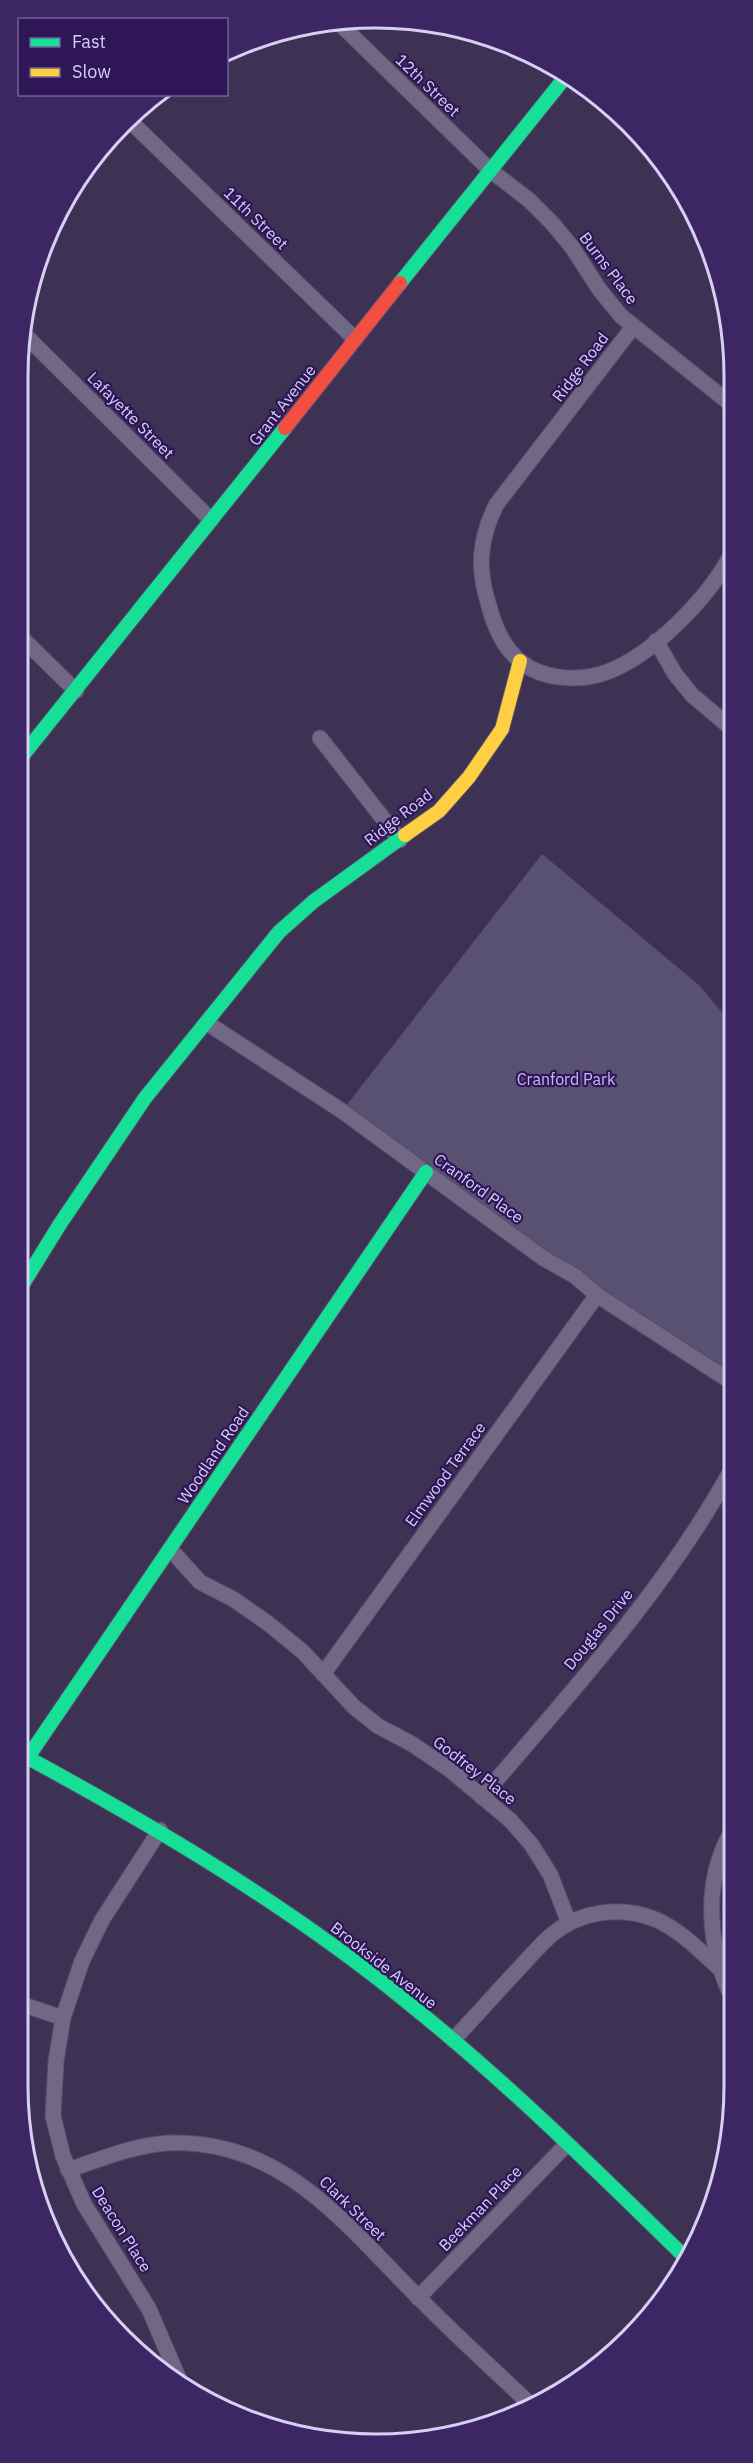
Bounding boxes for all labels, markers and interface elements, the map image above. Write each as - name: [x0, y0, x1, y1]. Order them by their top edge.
- legend: [18, 18, 228, 96]
- text: Fast: [72, 30, 106, 53]
- street label: 12th Street: [392, 49, 464, 121]
- text: Slow: [72, 60, 111, 83]
- street label: 11th Street: [220, 182, 292, 254]
- street label: Burns Place: [575, 228, 643, 308]
- street label: Ridge Road: [548, 329, 612, 405]
- street label: Grant Avenue: [244, 360, 320, 450]
- street label: Lafayette Street: [83, 367, 179, 463]
- street label: Ridge Road: [360, 784, 436, 850]
- park label: Cranford Park: [517, 1069, 616, 1089]
- street label: Cranford Place: [430, 1149, 528, 1227]
- street label: Woodland Road: [173, 1403, 253, 1507]
- street label: Elmwood Terrace: [400, 1418, 490, 1530]
- street label: Douglas Drive: [559, 1584, 637, 1674]
- street label: Godfrey Place: [429, 1731, 521, 1809]
- street label: Brookside Avenue: [327, 1917, 441, 2013]
- street label: Beekman Place: [434, 2161, 526, 2255]
- street label: Clark Street: [316, 2171, 390, 2245]
- street label: Deacon Place: [88, 2182, 156, 2276]

